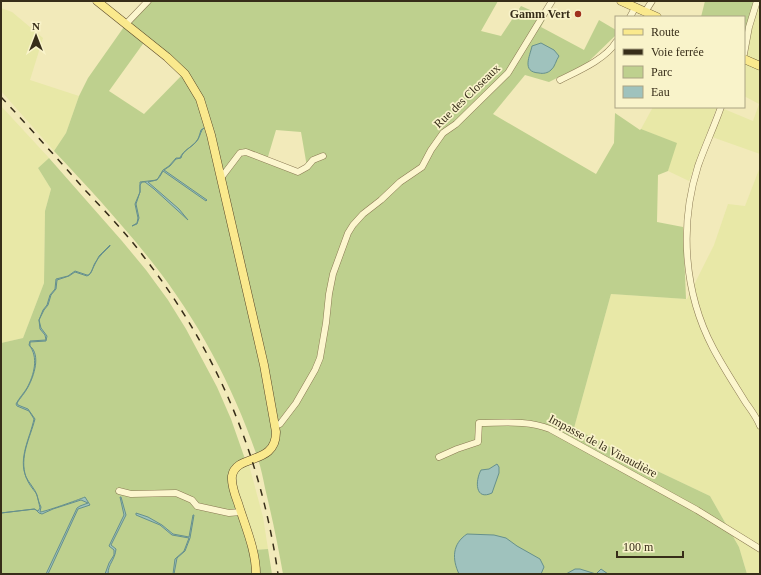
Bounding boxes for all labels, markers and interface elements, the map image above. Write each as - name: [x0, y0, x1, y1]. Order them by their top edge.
- place label: Gamm Vert: [510, 7, 570, 21]
- marker: Gamm Vert: [573, 9, 583, 19]
- north arrow: [16, 16, 56, 56]
- legend: [615, 16, 745, 108]
- text: N: [32, 20, 40, 32]
- text: Route: [651, 25, 680, 39]
- text: Voie ferrée: [651, 45, 704, 59]
- street label: Rue des Closeaux: [431, 61, 503, 131]
- text: Parc: [651, 65, 672, 79]
- text: Eau: [651, 85, 670, 99]
- street label: Impasse de la Vinaudière: [546, 411, 660, 481]
- scale bar: [617, 533, 683, 559]
- text: 100 m: [623, 540, 654, 554]

